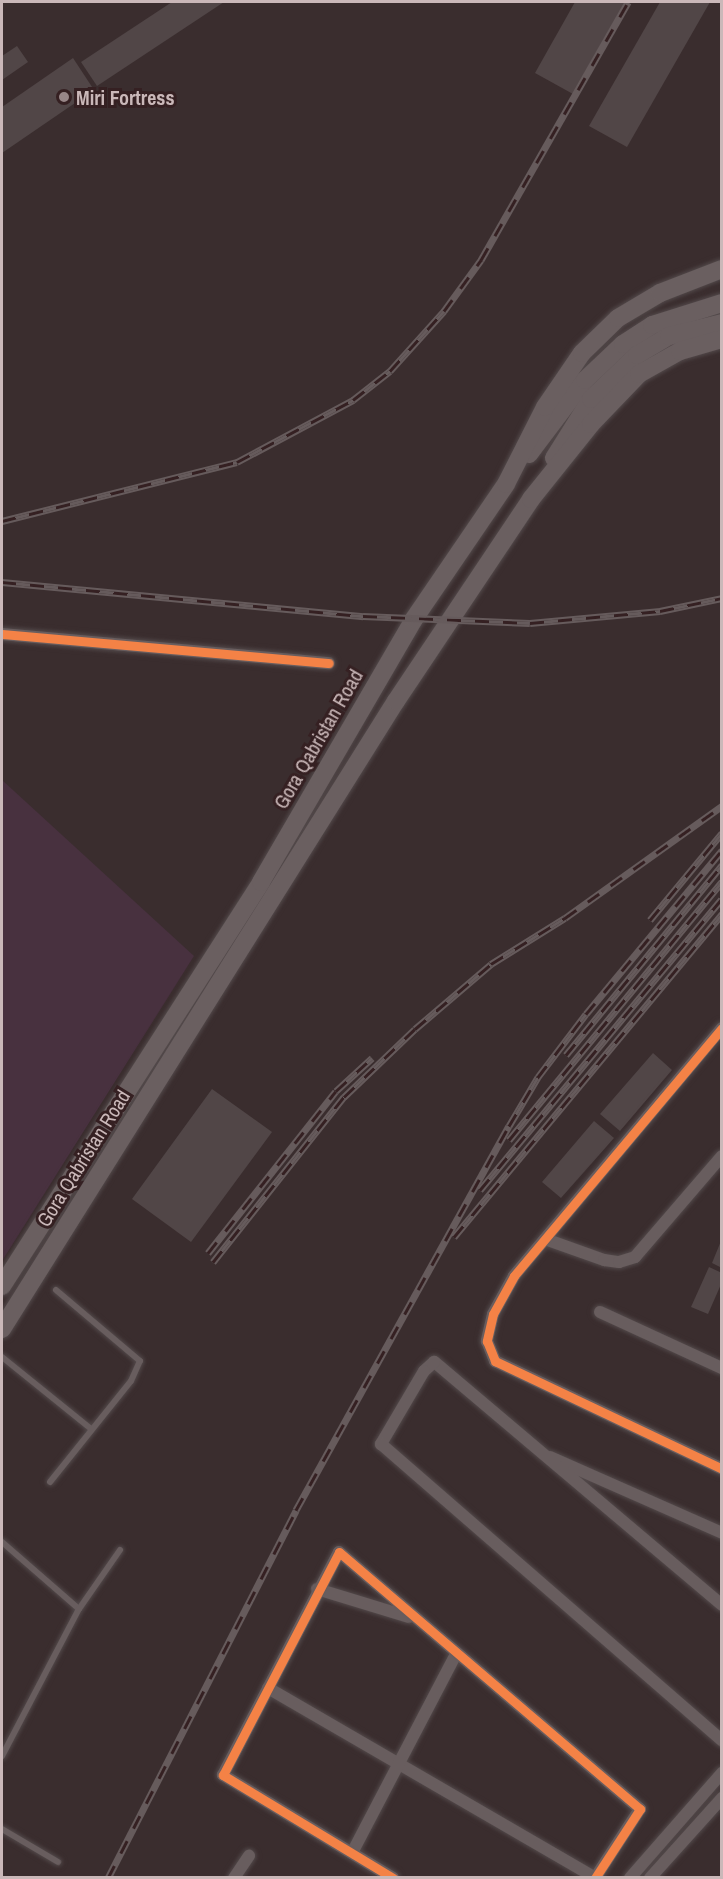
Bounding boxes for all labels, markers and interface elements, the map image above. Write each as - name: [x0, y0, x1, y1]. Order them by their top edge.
- place label: Miri Fortress: [76, 85, 175, 109]
- marker: Miri Fortress: [57, 90, 71, 104]
- street label: Gora Qabristan Road: [268, 665, 368, 813]
- street label: Gora Qabristan Road: [31, 1085, 135, 1231]

